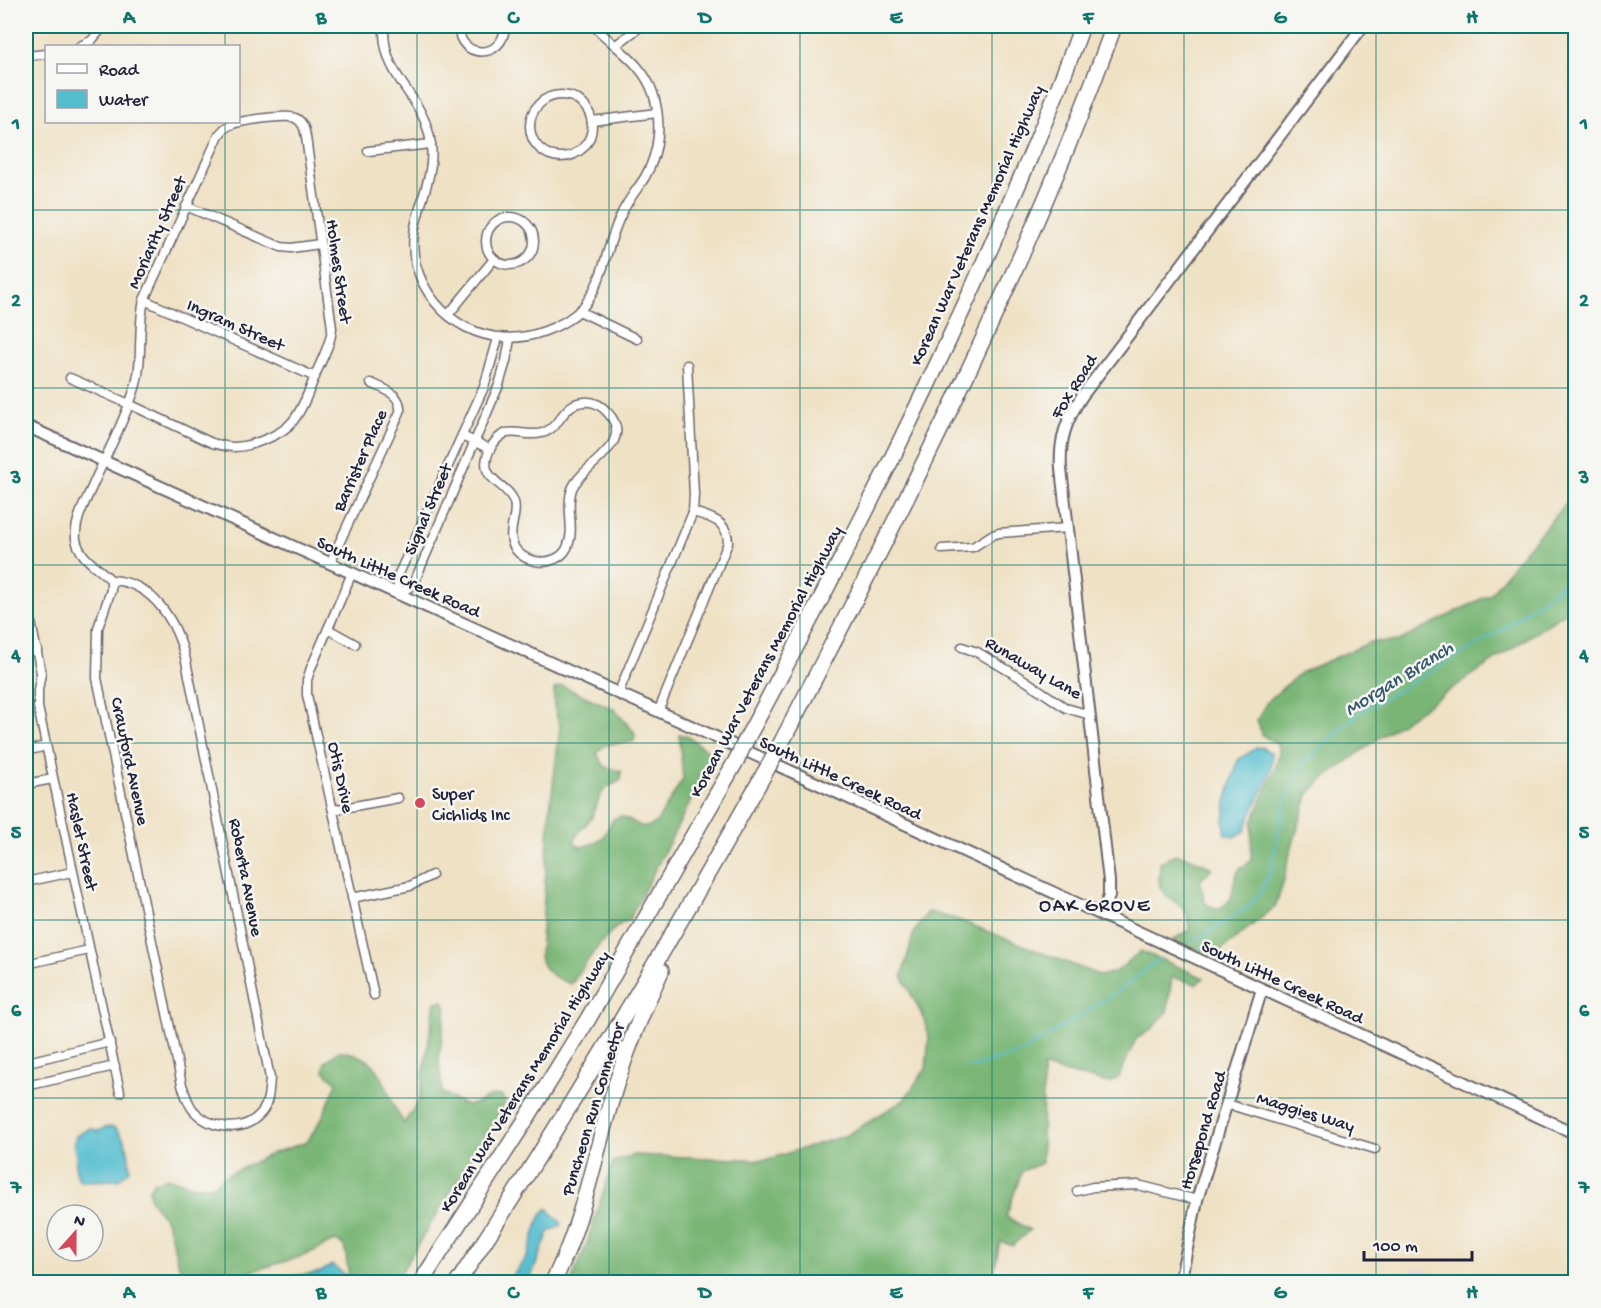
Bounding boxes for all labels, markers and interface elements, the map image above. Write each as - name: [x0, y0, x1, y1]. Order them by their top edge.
- text: A: [122, 8, 137, 31]
- text: B: [315, 8, 327, 31]
- text: C: [507, 8, 521, 31]
- text: D: [696, 8, 712, 31]
- text: E: [890, 8, 904, 31]
- text: F: [1082, 8, 1095, 31]
- text: G: [1274, 8, 1288, 31]
- text: H: [1466, 8, 1478, 31]
- legend: [45, 45, 240, 123]
- text: Road: [99, 61, 140, 82]
- street label: Korean War Veterans Memorial Highway: [907, 82, 1050, 369]
- text: Water: [99, 91, 149, 112]
- text: 1: [11, 114, 20, 137]
- text: 1: [1579, 114, 1588, 137]
- street label: Moriarity Street: [124, 172, 193, 292]
- street label: Holmes Street: [320, 218, 355, 326]
- text: 2: [11, 291, 21, 314]
- text: 2: [1579, 291, 1589, 314]
- street label: Ingram Street: [183, 295, 288, 358]
- street label: Fox Road: [1047, 350, 1104, 424]
- street label: Barrister Place: [329, 406, 393, 516]
- street label: Signal Street: [401, 460, 459, 559]
- text: 3: [10, 468, 21, 491]
- text: 3: [1578, 468, 1589, 491]
- street label: Korean War Veterans Memorial Highway: [686, 523, 848, 802]
- street label: South Little Creek Road: [313, 533, 484, 624]
- street label: Runaway Lane: [981, 633, 1085, 706]
- water label: Morgan Branch: [1341, 637, 1459, 722]
- text: 4: [10, 646, 21, 669]
- text: 4: [1578, 646, 1589, 669]
- street label: Crawford Avenue: [105, 696, 153, 828]
- street label: South Little Creek Road: [756, 732, 926, 827]
- street label: Otis Drive: [322, 740, 357, 816]
- place label: Super Cichlids Inc: [432, 785, 511, 827]
- street label: Haslet Street: [60, 791, 102, 894]
- marker: Super Cichlids Inc: [413, 796, 427, 810]
- street label: Roberta Avenue: [223, 817, 266, 939]
- text: 5: [11, 823, 22, 846]
- text: 5: [1579, 823, 1590, 846]
- district label: OAK GROVE: [1039, 896, 1151, 919]
- street label: South Little Creek Road: [1198, 936, 1368, 1031]
- street label: Korean War Veterans Memorial Highway: [436, 947, 616, 1217]
- text: 6: [11, 1001, 22, 1024]
- text: 6: [1579, 1001, 1590, 1024]
- street label: Puncheon Run Connector: [558, 1019, 631, 1200]
- street label: Horsepond Road: [1176, 1068, 1233, 1193]
- street label: Maggies Way: [1254, 1089, 1357, 1138]
- text: 7: [10, 1178, 23, 1201]
- text: 7: [1578, 1178, 1591, 1201]
- north arrow: [45, 1203, 105, 1263]
- text: N: [71, 1212, 88, 1233]
- scale bar: [1364, 1224, 1472, 1262]
- text: 100 m: [1372, 1237, 1418, 1258]
- text: A: [122, 1283, 137, 1306]
- text: B: [315, 1283, 327, 1306]
- text: C: [507, 1283, 521, 1306]
- text: D: [696, 1283, 712, 1306]
- text: E: [890, 1283, 904, 1306]
- text: F: [1082, 1283, 1095, 1306]
- text: G: [1274, 1283, 1288, 1306]
- text: H: [1466, 1283, 1478, 1306]

